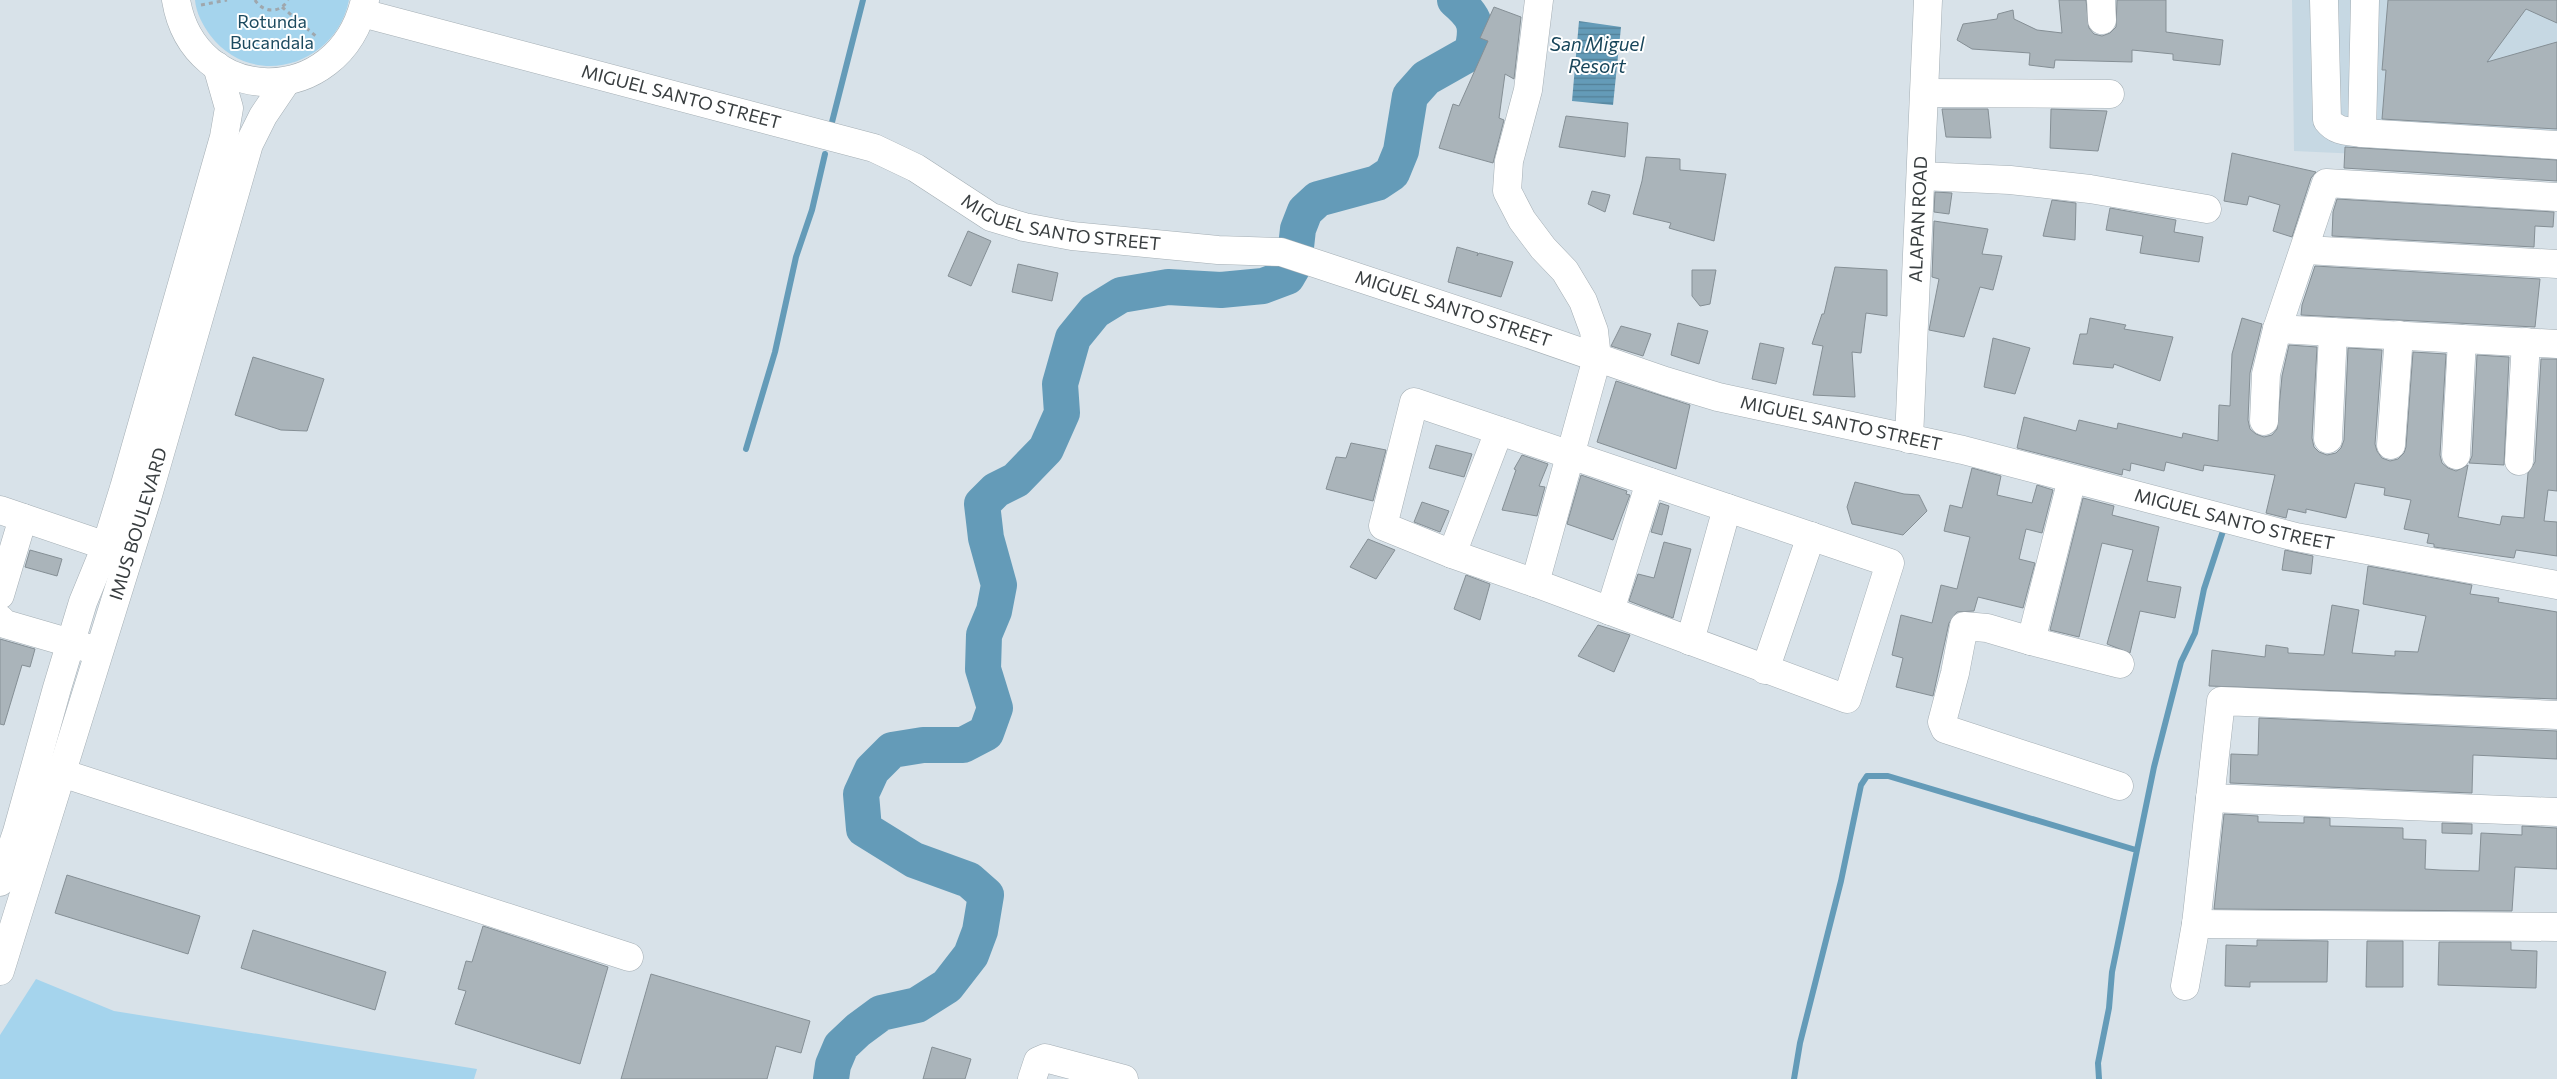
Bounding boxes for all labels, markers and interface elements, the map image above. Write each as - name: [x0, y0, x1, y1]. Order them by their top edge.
- park label: Rotunda Bucandala: [230, 10, 314, 53]
- water label: San Miguel Resort: [1550, 32, 1645, 77]
- street label: MIGUEL SANTO STREET: [579, 59, 784, 133]
- street label: ALAPAN ROAD: [1904, 155, 1931, 283]
- street label: MIGUEL SANTO STREET: [958, 189, 1162, 254]
- street label: MIGUEL SANTO STREET: [1352, 265, 1555, 351]
- street label: MIGUEL SANTO STREET: [1738, 390, 1944, 455]
- street label: IMUS BOULEVARD: [104, 445, 171, 603]
- street label: MIGUEL SANTO STREET: [2132, 483, 2336, 554]

